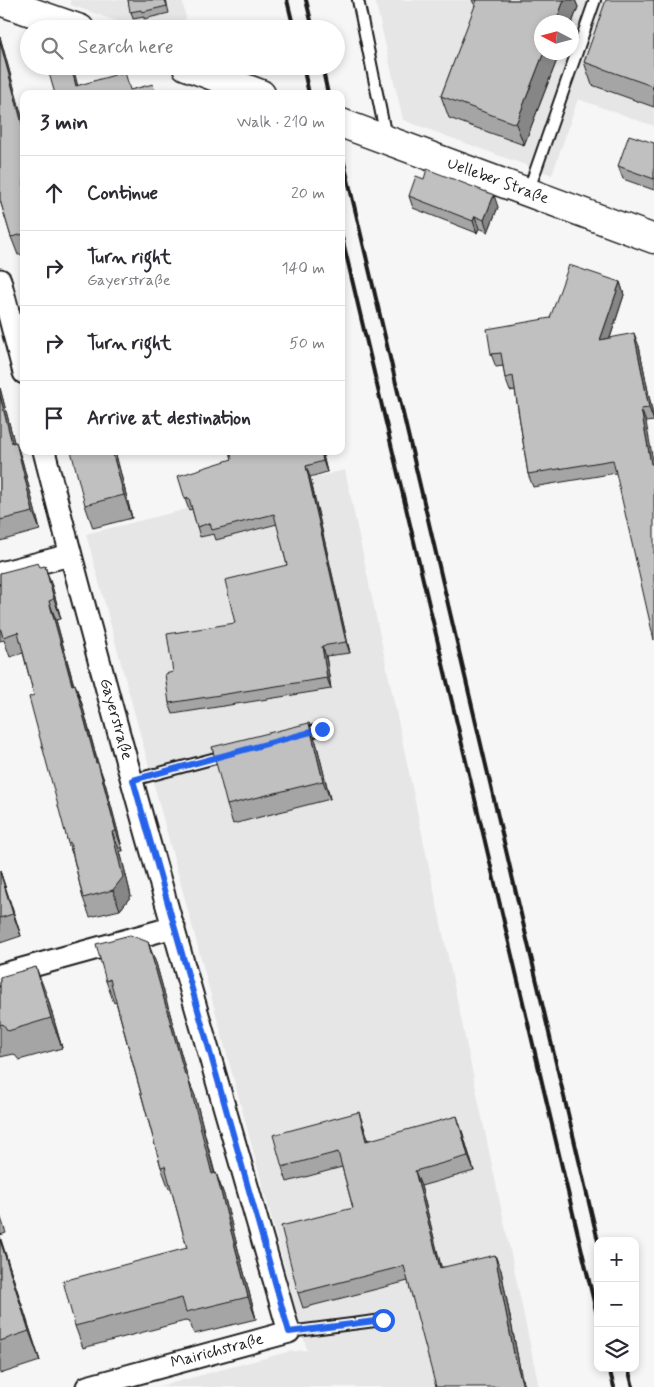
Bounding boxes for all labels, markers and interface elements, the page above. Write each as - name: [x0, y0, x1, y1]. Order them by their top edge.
- north arrow: [534, 15, 579, 60]
- search box: [20, 20, 345, 75]
- icon: search: [38, 34, 66, 62]
- text: Search here: [78, 35, 174, 60]
- text: 3 min: [40, 109, 88, 137]
- text: Walk · 210 m: [237, 112, 325, 133]
- street label: Uelleber Straße: [444, 153, 552, 209]
- icon: ahead: [40, 179, 68, 207]
- text: Continue: [87, 181, 158, 206]
- text: 20 m: [291, 183, 325, 204]
- text: Turn right: [87, 245, 171, 270]
- icon: right: [40, 254, 68, 282]
- text: 140 m: [281, 258, 325, 279]
- text: Gayerstraße: [87, 270, 171, 291]
- icon: right: [40, 329, 68, 357]
- text: Turn right: [87, 331, 171, 356]
- text: 50 m: [289, 333, 325, 354]
- icon: arrive: [40, 404, 68, 432]
- text: Arrive at destination: [87, 406, 251, 431]
- street label: Gayerstraße: [94, 676, 138, 762]
- route end: [311, 718, 334, 741]
- map controls: [594, 1237, 639, 1372]
- button: +: [594, 1237, 639, 1282]
- button: −: [594, 1282, 639, 1327]
- route start: [372, 1309, 395, 1332]
- button: layers: [594, 1327, 639, 1372]
- street label: Mairichstraße: [168, 1329, 266, 1373]

